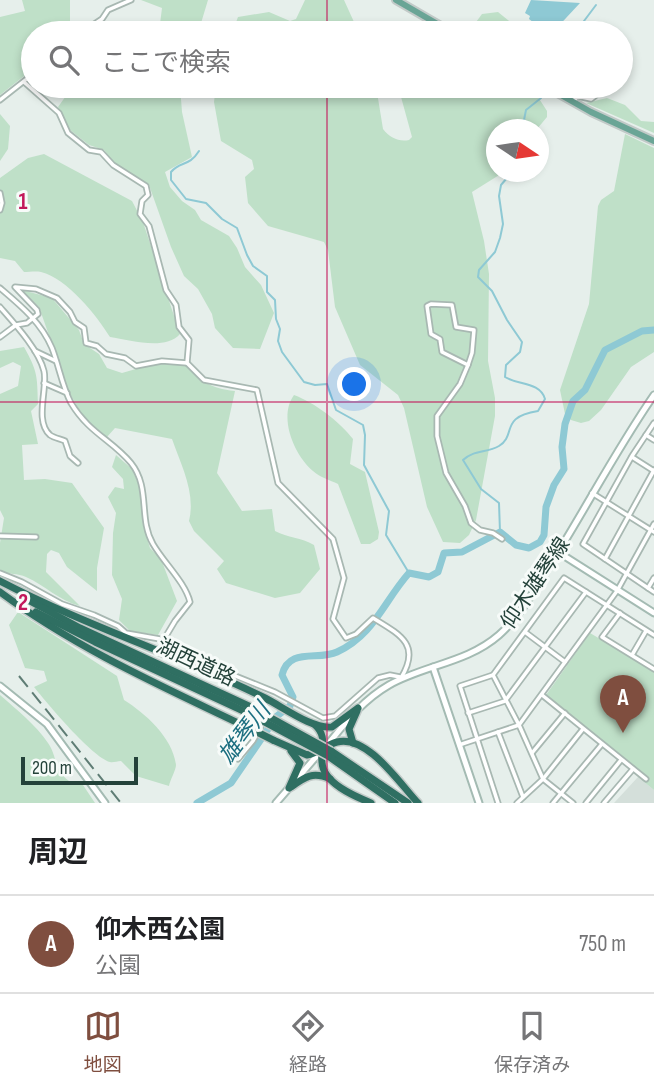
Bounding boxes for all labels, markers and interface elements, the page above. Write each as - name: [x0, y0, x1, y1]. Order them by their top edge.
- search box: [21, 21, 633, 98]
- icon: search: [45, 41, 83, 79]
- text: ここで検索: [101, 48, 231, 79]
- north arrow: [486, 119, 549, 182]
- text: 1: [18, 188, 28, 216]
- your location: [337, 367, 371, 401]
- street label: 仰木雄琴線: [496, 533, 575, 634]
- text: 2: [18, 589, 28, 617]
- street label: 湖西道路: [152, 633, 239, 692]
- pin: A: [600, 675, 646, 733]
- water label: 雄琴川: [213, 695, 279, 770]
- scale bar: [21, 754, 138, 786]
- text: 200 m: [32, 757, 72, 780]
- text: 周辺: [28, 835, 88, 871]
- text: 仰木西公園: [95, 915, 225, 946]
- text: A: [46, 930, 56, 958]
- text: 750 m: [579, 930, 626, 958]
- text: 公園: [95, 952, 141, 980]
- tab: 地図: [84, 1007, 122, 1077]
- tab: 経路: [289, 1007, 327, 1077]
- tab: 保存済み: [494, 1007, 570, 1077]

